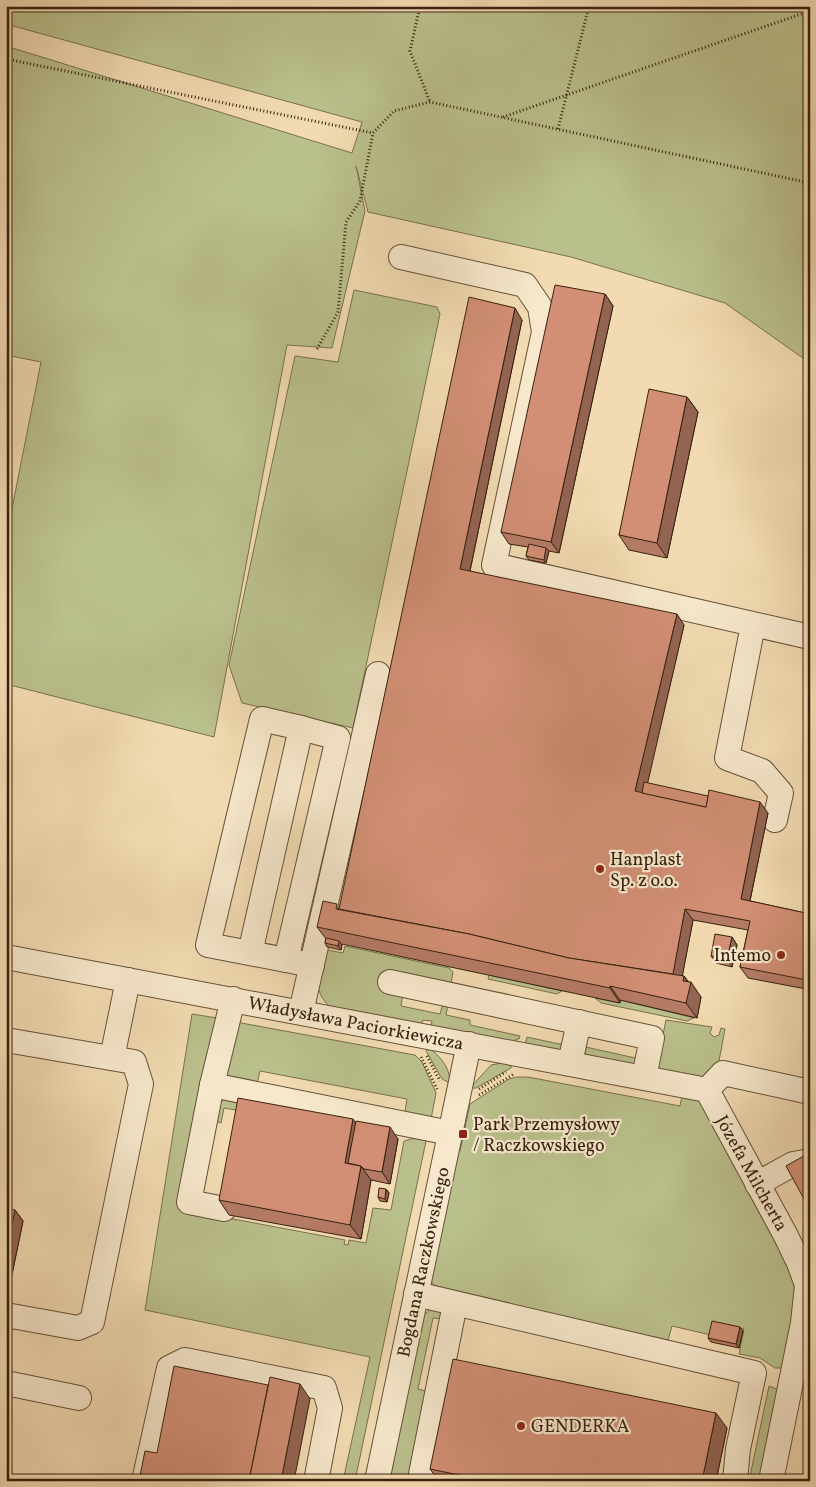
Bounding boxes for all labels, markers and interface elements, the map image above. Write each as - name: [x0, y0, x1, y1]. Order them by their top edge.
- place label: Hanplast Sp. z o.o.: [610, 848, 682, 894]
- marker: Hanplast Sp. z o.o.: [594, 863, 606, 875]
- place label: Intemo: [714, 944, 771, 969]
- marker: Intemo: [775, 949, 787, 961]
- street label: Władysława Paciorkiewicza: [246, 991, 466, 1058]
- street label: Józefa Milcherta: [708, 1111, 793, 1236]
- place label: Park Przemysłowy / Raczkowskiego: [473, 1113, 620, 1159]
- marker: Park Przemysłowy / Raczkowskiego: [457, 1128, 469, 1140]
- street label: Bogdana Raczkowskiego: [392, 1165, 457, 1360]
- place label: GENDERKA: [531, 1415, 630, 1440]
- marker: GENDERKA: [515, 1420, 527, 1432]

